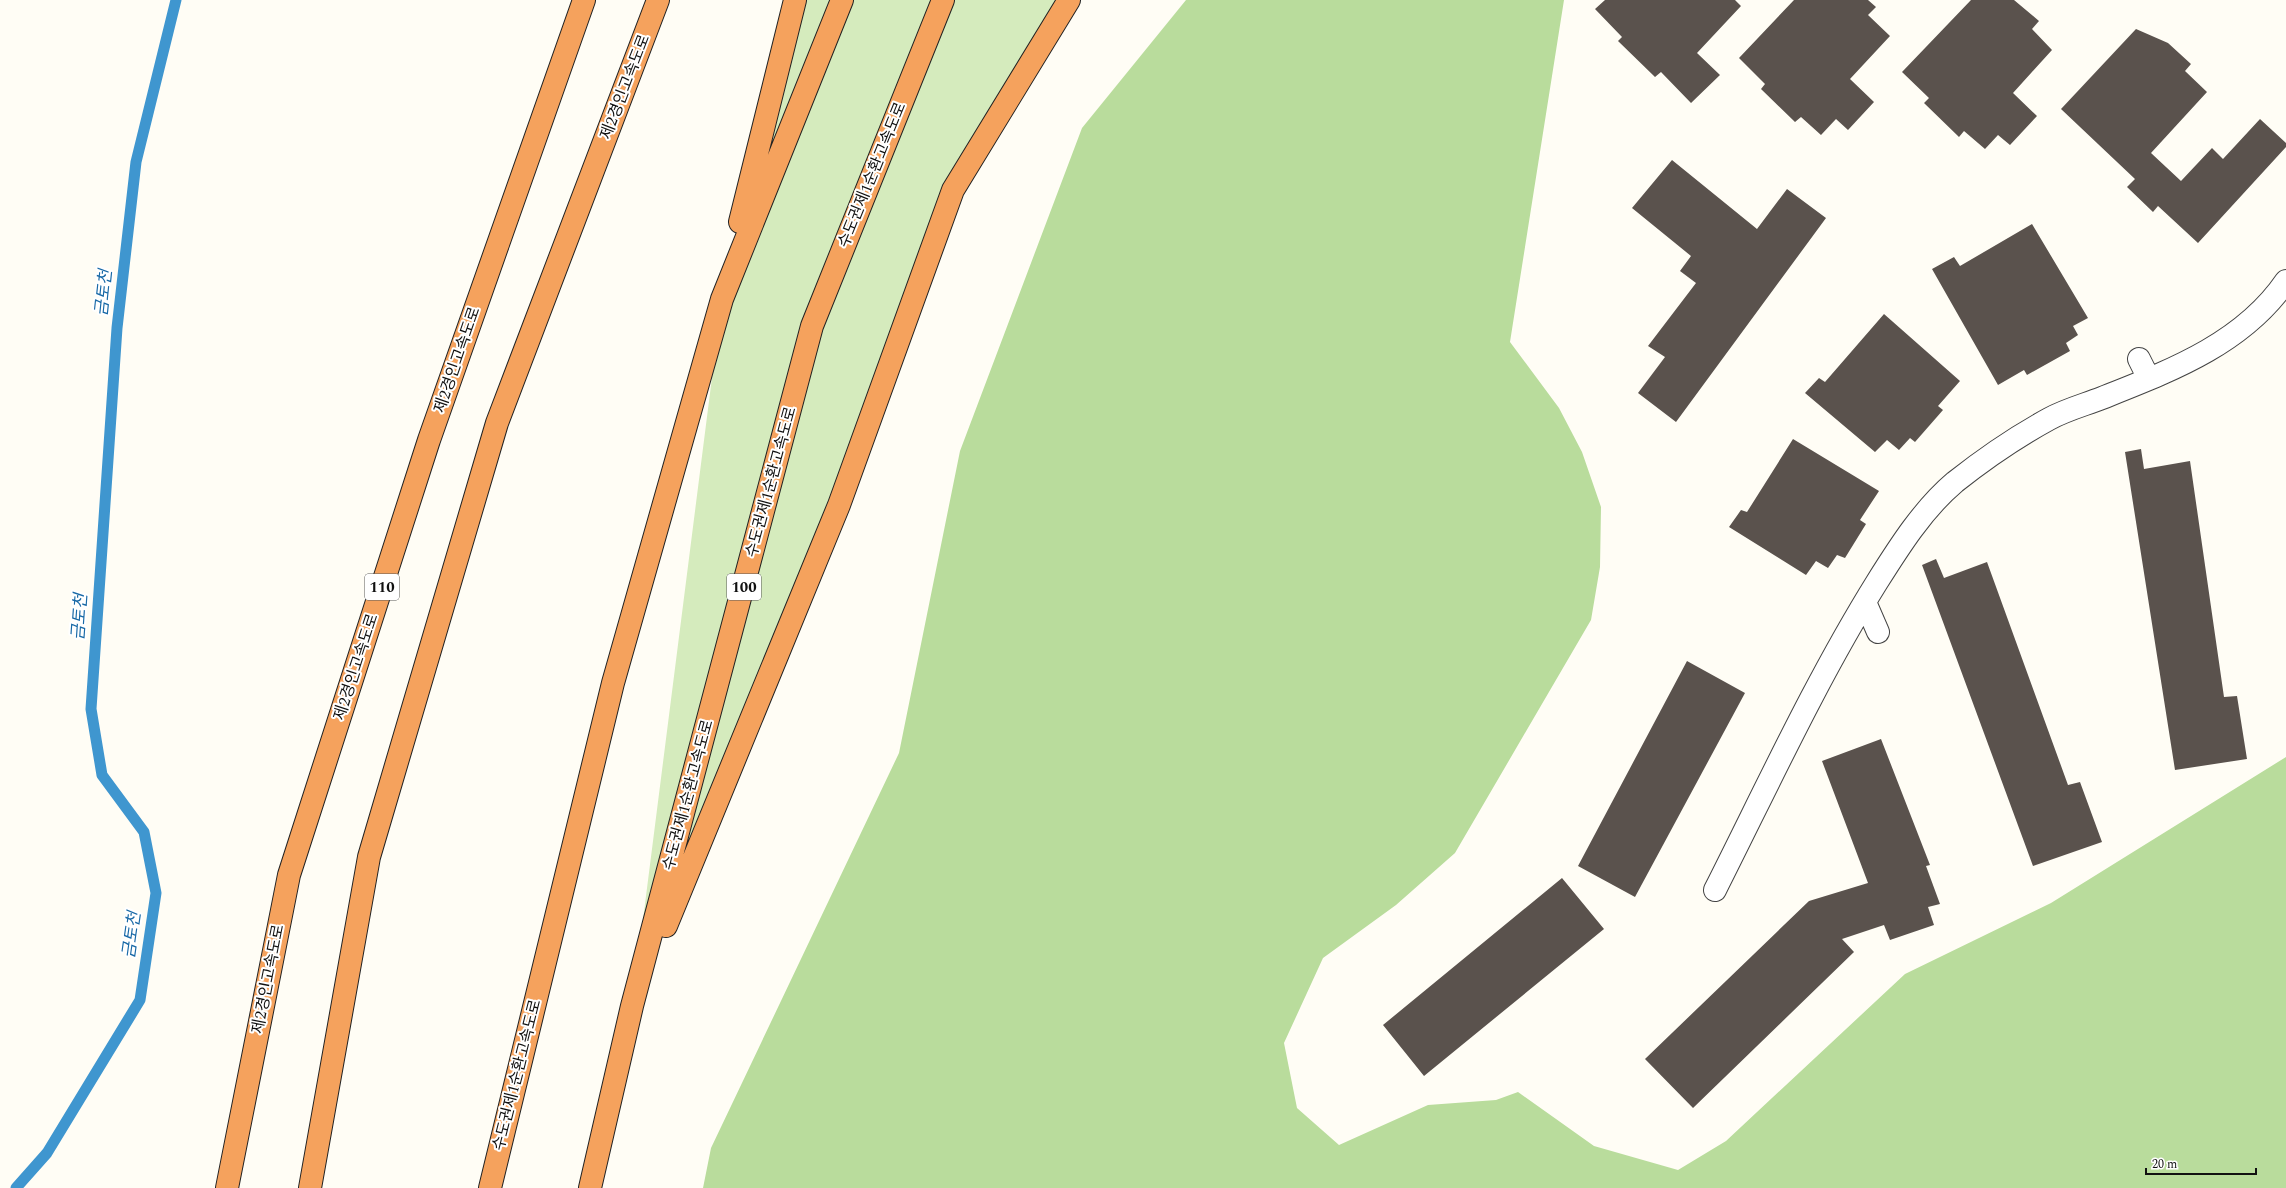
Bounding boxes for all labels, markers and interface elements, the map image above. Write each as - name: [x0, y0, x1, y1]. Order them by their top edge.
- street label: 제2경인고속도로: [594, 31, 656, 143]
- street label: 수도권제1순환고속도로: [832, 98, 912, 251]
- water label: 금토천: [89, 266, 120, 318]
- street label: 제2경인고속도로: [428, 303, 487, 416]
- street label: 수도권제1순환고속도로: [739, 404, 803, 560]
- road number: 110: [365, 574, 399, 600]
- road number: 100: [727, 574, 761, 600]
- water label: 금토천: [65, 590, 95, 641]
- street label: 제2경인고속도로: [327, 610, 385, 724]
- street label: 수도권제1순환고속도로: [656, 717, 720, 873]
- water label: 금토천: [116, 908, 148, 960]
- street label: 제2경인고속도로: [246, 922, 290, 1036]
- street label: 수도권제1순환고속도로: [487, 997, 547, 1153]
- scale bar: [2146, 1150, 2256, 1176]
- text: 20 m: [2152, 1155, 2177, 1174]

